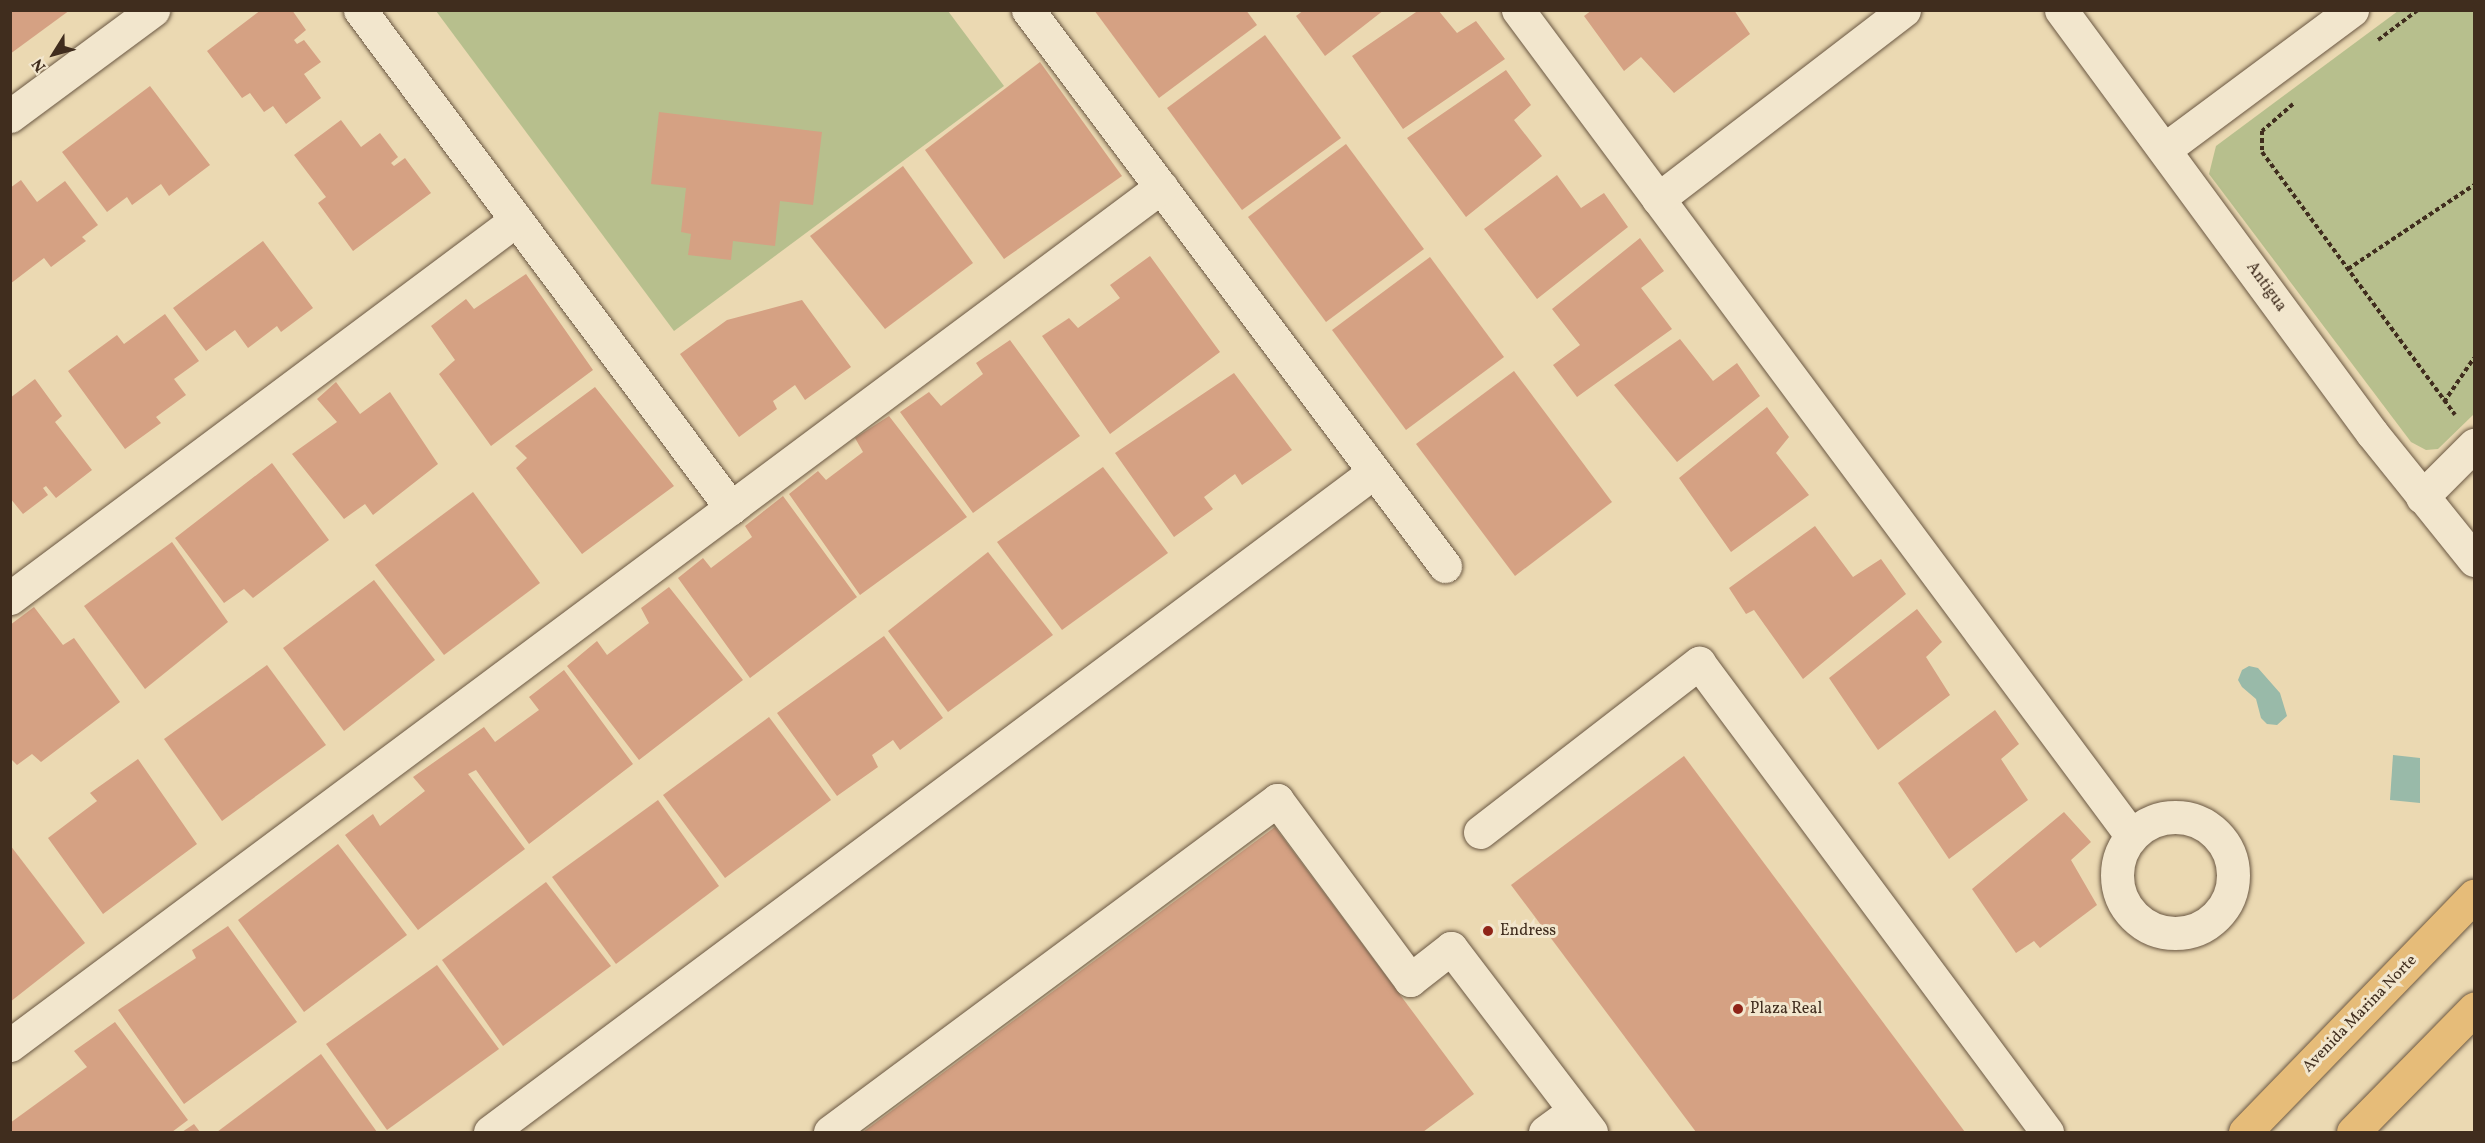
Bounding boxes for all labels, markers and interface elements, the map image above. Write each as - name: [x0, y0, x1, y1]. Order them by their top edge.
- north arrow: [24, 24, 84, 84]
- text: N: [27, 54, 52, 76]
- street label: Antigua: [2242, 259, 2290, 315]
- place label: Endress: [1500, 921, 1556, 941]
- marker: Endress: [1481, 924, 1495, 938]
- street label: Avenida Marina Norte: [2299, 951, 2421, 1077]
- place label: Plaza Real: [1750, 999, 1822, 1019]
- marker: Plaza Real: [1731, 1002, 1745, 1016]

